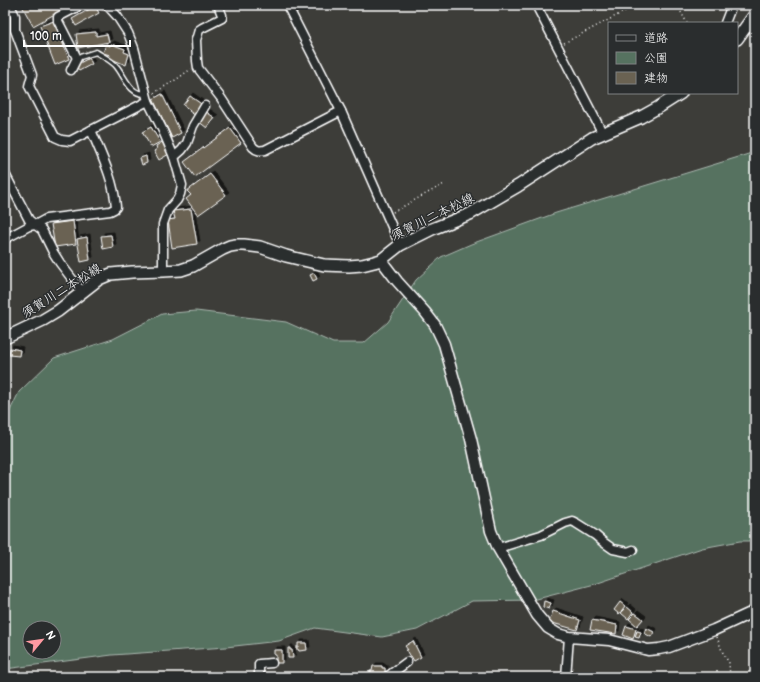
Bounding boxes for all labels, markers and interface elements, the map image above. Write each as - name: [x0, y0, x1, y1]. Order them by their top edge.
- scale bar: [24, 22, 130, 48]
- legend: [608, 22, 738, 94]
- text: 100 m: [30, 29, 62, 44]
- text: 道路: [644, 31, 668, 46]
- text: 公園: [644, 51, 668, 66]
- text: 建物: [644, 71, 668, 86]
- street label: 須賀川二本松線: [388, 189, 478, 244]
- street label: 須賀川二本松線: [19, 259, 105, 322]
- north arrow: [22, 620, 62, 660]
- text: N: [43, 629, 58, 642]

